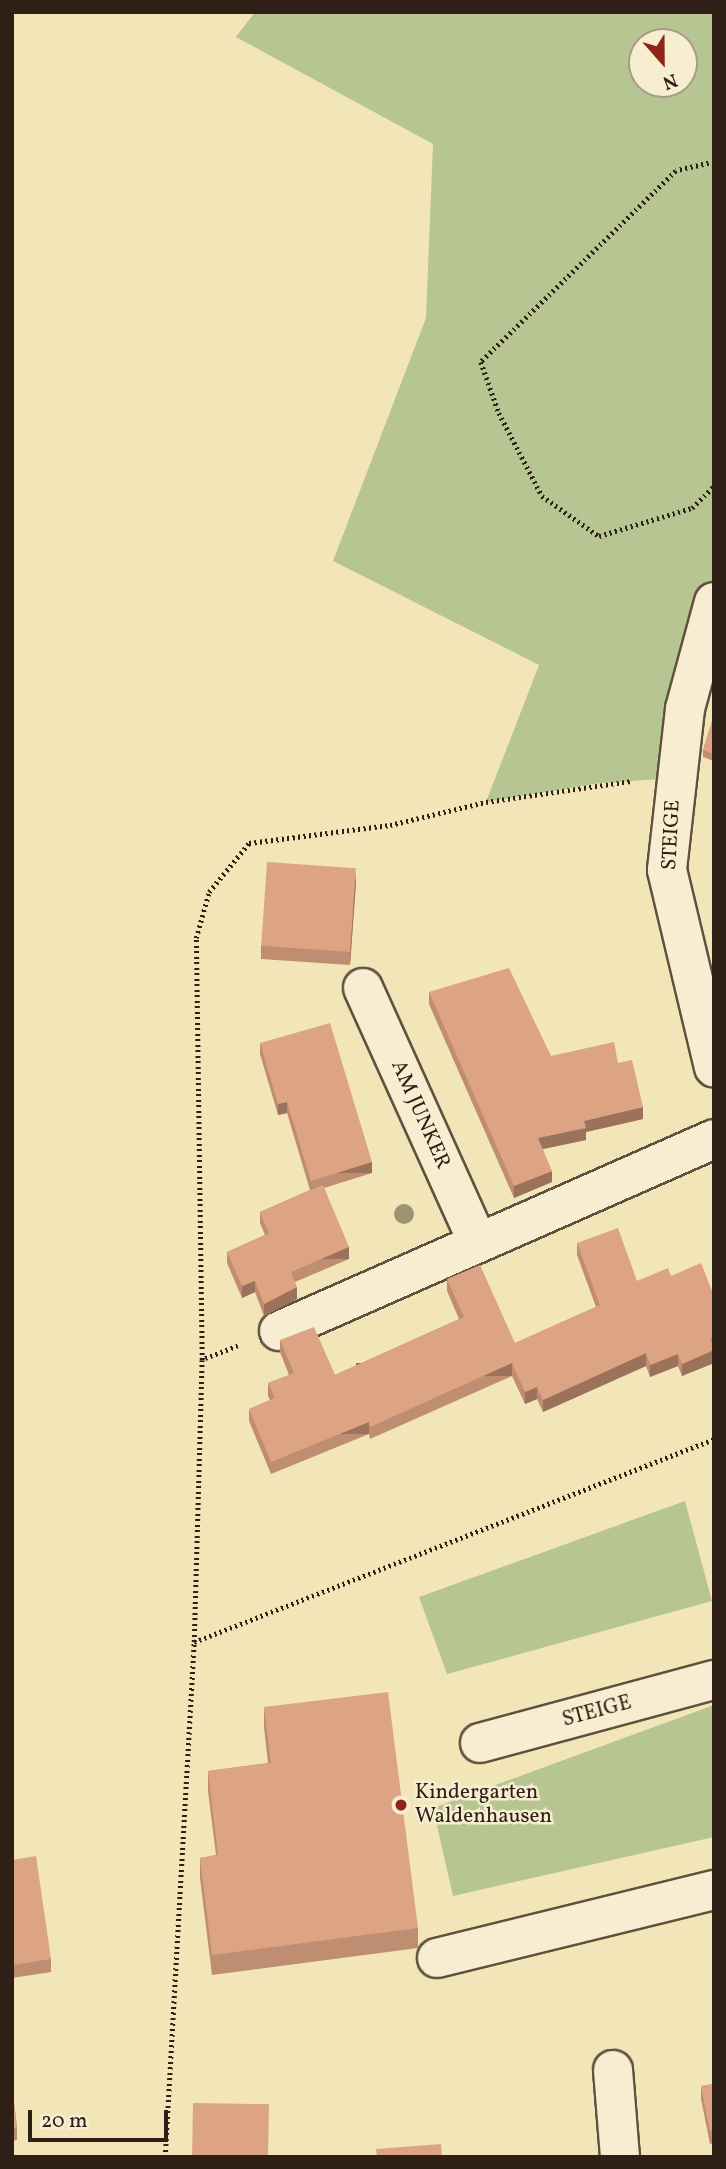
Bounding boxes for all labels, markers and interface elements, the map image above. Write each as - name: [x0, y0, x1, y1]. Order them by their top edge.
- north arrow: [628, 28, 698, 98]
- text: N: [659, 66, 681, 95]
- street label: STEIGE: [658, 799, 686, 871]
- street label: AM JUNKER: [385, 1057, 455, 1173]
- street label: STEIGE: [560, 1691, 634, 1733]
- place label: Kindergarten Waldenhausen: [415, 1780, 552, 1830]
- marker: Kindergarten Waldenhausen: [393, 1797, 409, 1813]
- scale bar: [32, 2096, 172, 2140]
- text: 20 m: [41, 2107, 87, 2136]

